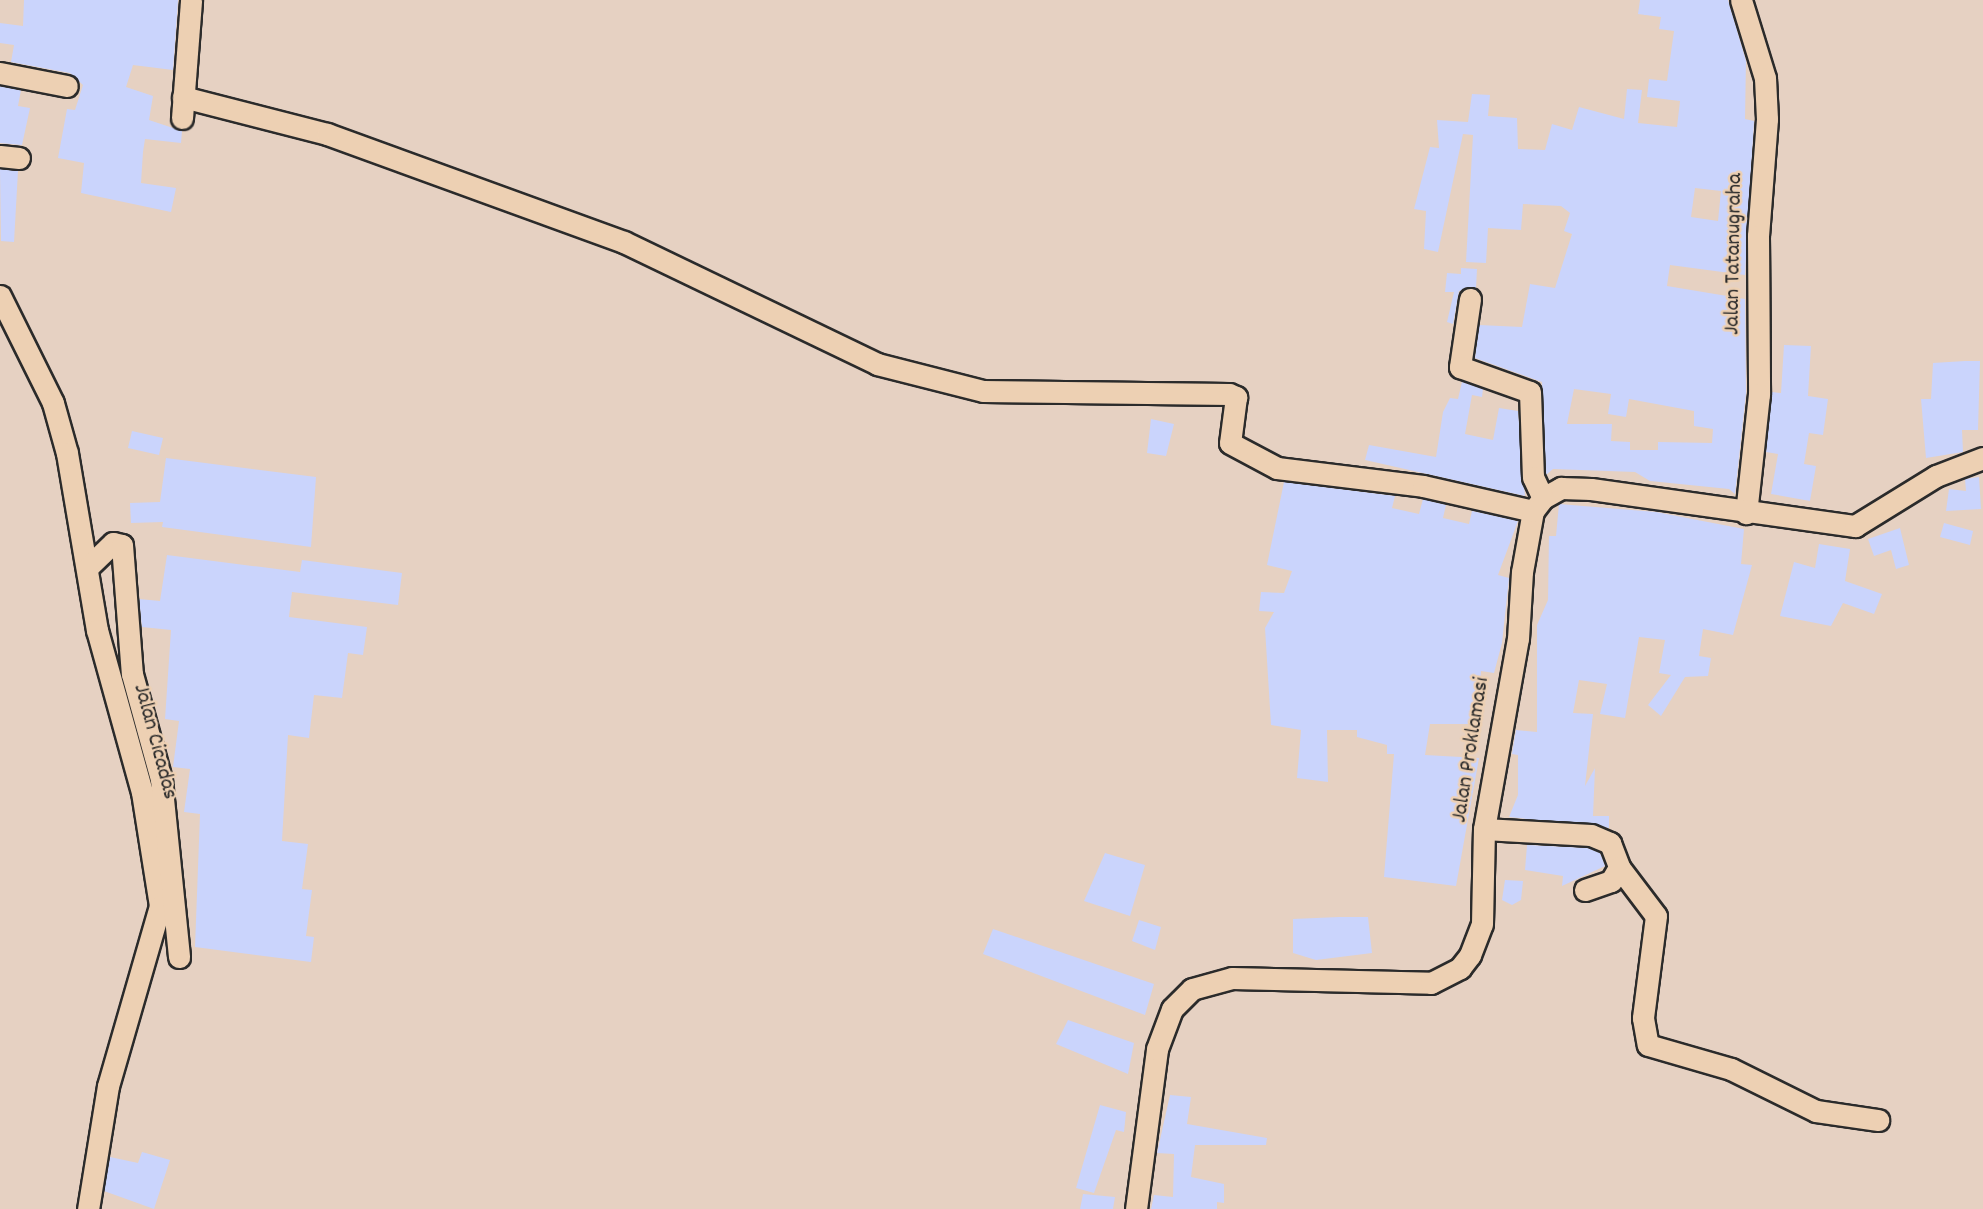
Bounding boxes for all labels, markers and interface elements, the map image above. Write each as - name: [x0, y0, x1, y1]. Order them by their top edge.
- street label: Jalan Tatanugraha: [1720, 173, 1750, 335]
- street label: Jalan Proklamasi: [1447, 675, 1497, 825]
- street label: Jalan Cicadas: [125, 681, 183, 803]

